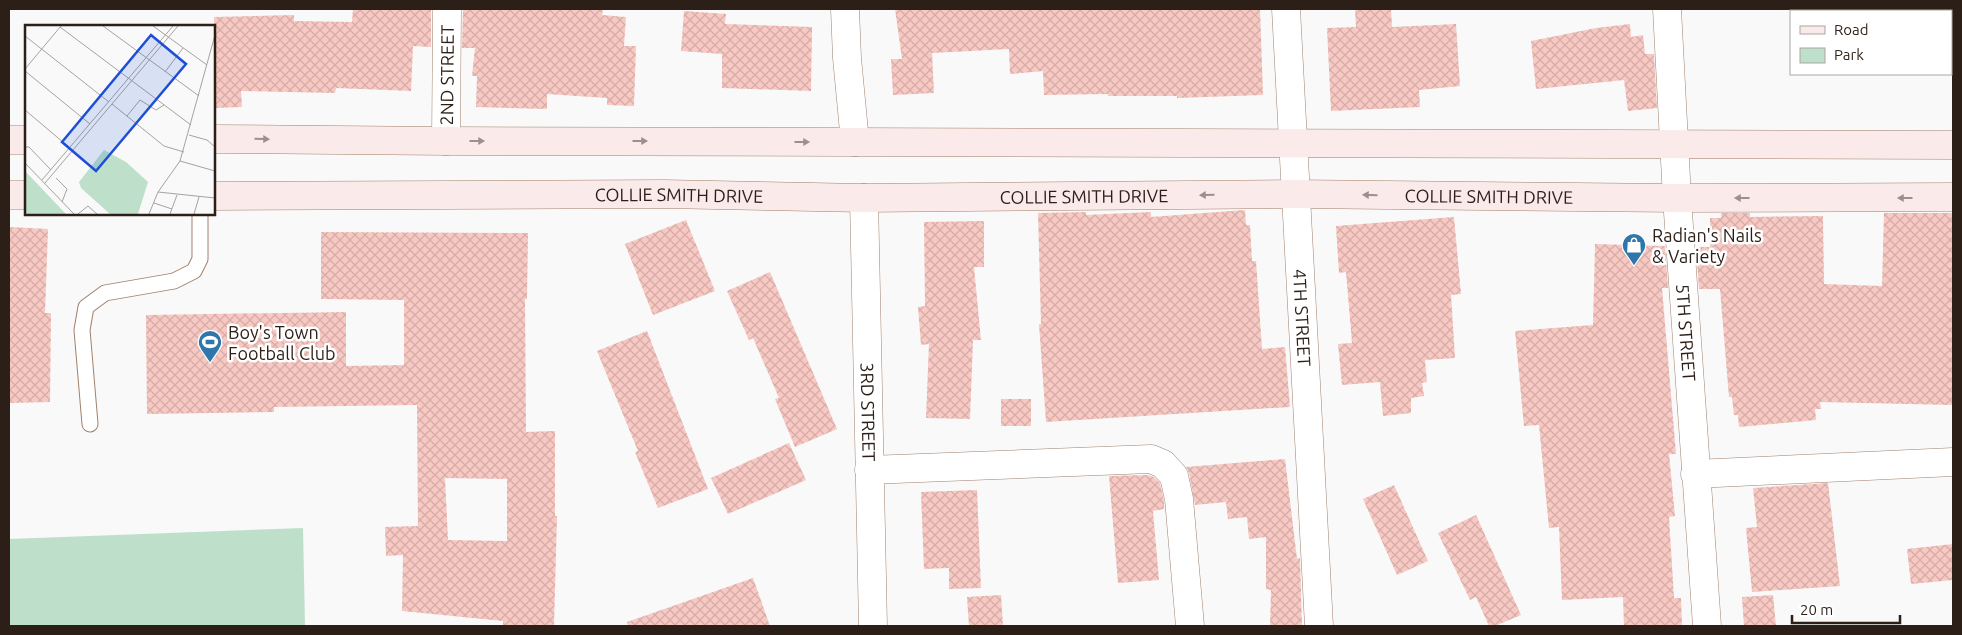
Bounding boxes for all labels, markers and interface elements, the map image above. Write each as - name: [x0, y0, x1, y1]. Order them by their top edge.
- legend: [1790, 10, 1952, 75]
- text: Road: [1834, 21, 1869, 38]
- inset map: [25, 25, 215, 215]
- street label: 2ND STREET: [436, 25, 457, 125]
- text: Park: [1834, 46, 1864, 63]
- one-way arrow: [255, 135, 271, 143]
- one-way arrow: [470, 137, 486, 145]
- one-way arrow: [632, 137, 648, 145]
- one-way arrow: [795, 138, 811, 146]
- street label: COLLIE SMITH DRIVE: [595, 184, 763, 206]
- street label: COLLIE SMITH DRIVE: [1000, 185, 1168, 207]
- street label: COLLIE SMITH DRIVE: [1405, 185, 1573, 207]
- one-way arrow: [1199, 191, 1215, 199]
- one-way arrow: [1361, 191, 1377, 199]
- one-way arrow: [1734, 194, 1750, 202]
- one-way arrow: [1896, 194, 1912, 202]
- place label: Radian's Nails & Variety: [1652, 225, 1762, 266]
- shop icon: Radian's Nails & Variety: [1621, 232, 1647, 266]
- street label: 4TH STREET: [1290, 268, 1315, 367]
- street label: 5TH STREET: [1673, 283, 1700, 382]
- place label: Boy's Town Football Club: [228, 322, 335, 363]
- sports icon: Boy's Town Football Club: [197, 329, 223, 363]
- street label: 3RD STREET: [857, 362, 880, 462]
- scale bar: [1792, 592, 1900, 624]
- text: 20 m: [1800, 601, 1833, 618]

